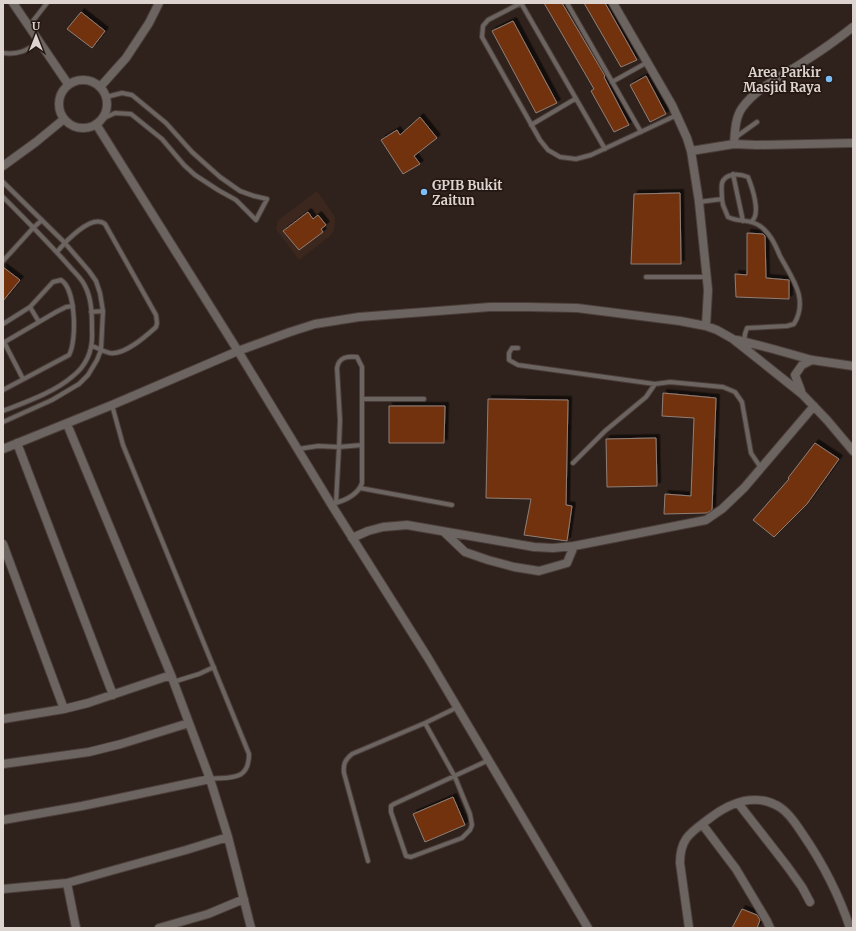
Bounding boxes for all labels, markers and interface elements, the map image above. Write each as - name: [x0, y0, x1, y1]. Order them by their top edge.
- north arrow: [16, 16, 56, 56]
- text: U: [32, 19, 41, 33]
- place label: Area Parkir Masjid Raya: [743, 64, 821, 96]
- marker: Area Parkir Masjid Raya: [824, 74, 834, 84]
- place label: GPIB Bukit Zaitun: [432, 177, 503, 209]
- marker: GPIB Bukit Zaitun: [419, 187, 429, 197]

